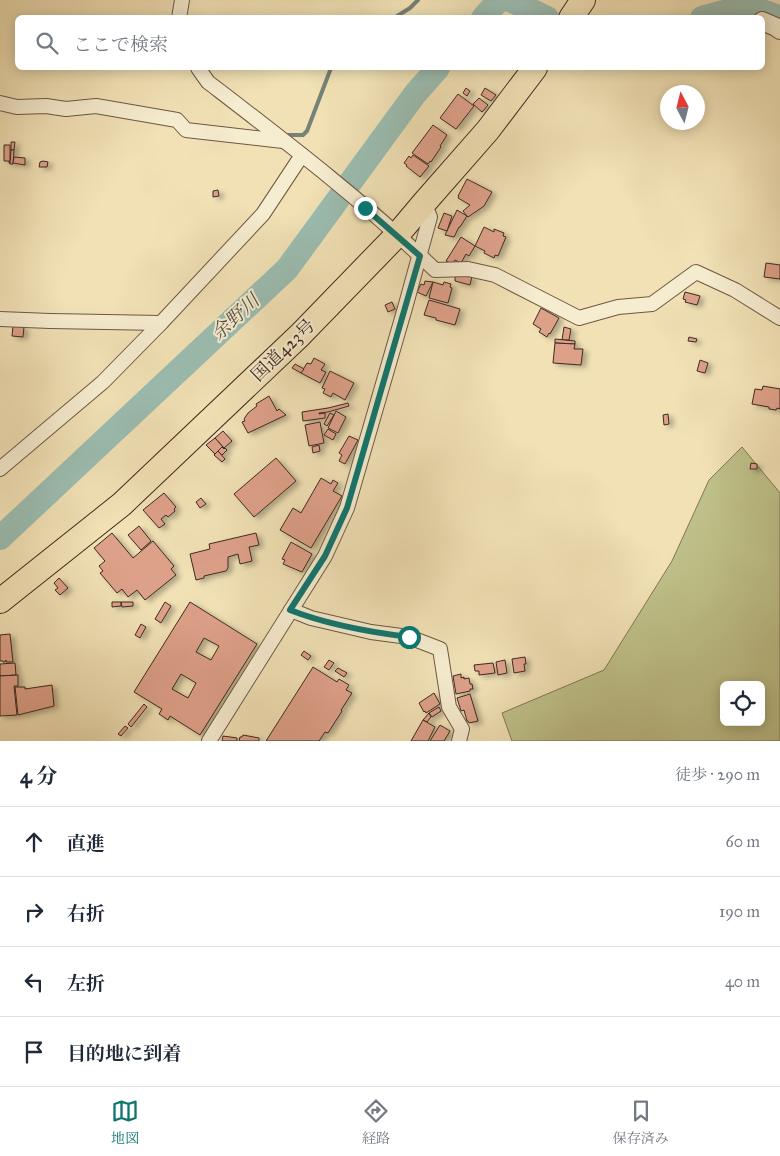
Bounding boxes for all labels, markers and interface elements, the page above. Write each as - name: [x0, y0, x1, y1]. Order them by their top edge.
- search box: [15, 15, 765, 70]
- icon: search: [33, 29, 61, 57]
- text: ここで検索: [73, 33, 168, 56]
- north arrow: [660, 85, 705, 130]
- route end: [354, 197, 377, 220]
- water label: 余野川: [206, 288, 265, 345]
- street label: 国道423号: [247, 314, 319, 386]
- route start: [398, 626, 421, 649]
- map controls: [720, 681, 765, 726]
- button: locate: [720, 681, 765, 726]
- text: 4 分: [20, 763, 57, 789]
- text: 徒歩 · 290 m: [675, 765, 760, 784]
- icon: ahead: [20, 828, 48, 856]
- text: 直進: [67, 832, 105, 855]
- text: 60 m: [726, 832, 760, 851]
- icon: right: [20, 898, 48, 926]
- text: 右折: [67, 902, 105, 925]
- text: 190 m: [719, 902, 760, 921]
- icon: left: [20, 968, 48, 996]
- text: 左折: [67, 972, 105, 995]
- text: 40 m: [725, 972, 760, 991]
- icon: arrive: [20, 1038, 48, 1066]
- text: 目的地に到着: [67, 1042, 181, 1065]
- tab: 地図: [111, 1097, 139, 1147]
- tab: 経路: [362, 1097, 390, 1147]
- tab: 保存済み: [613, 1097, 669, 1147]

